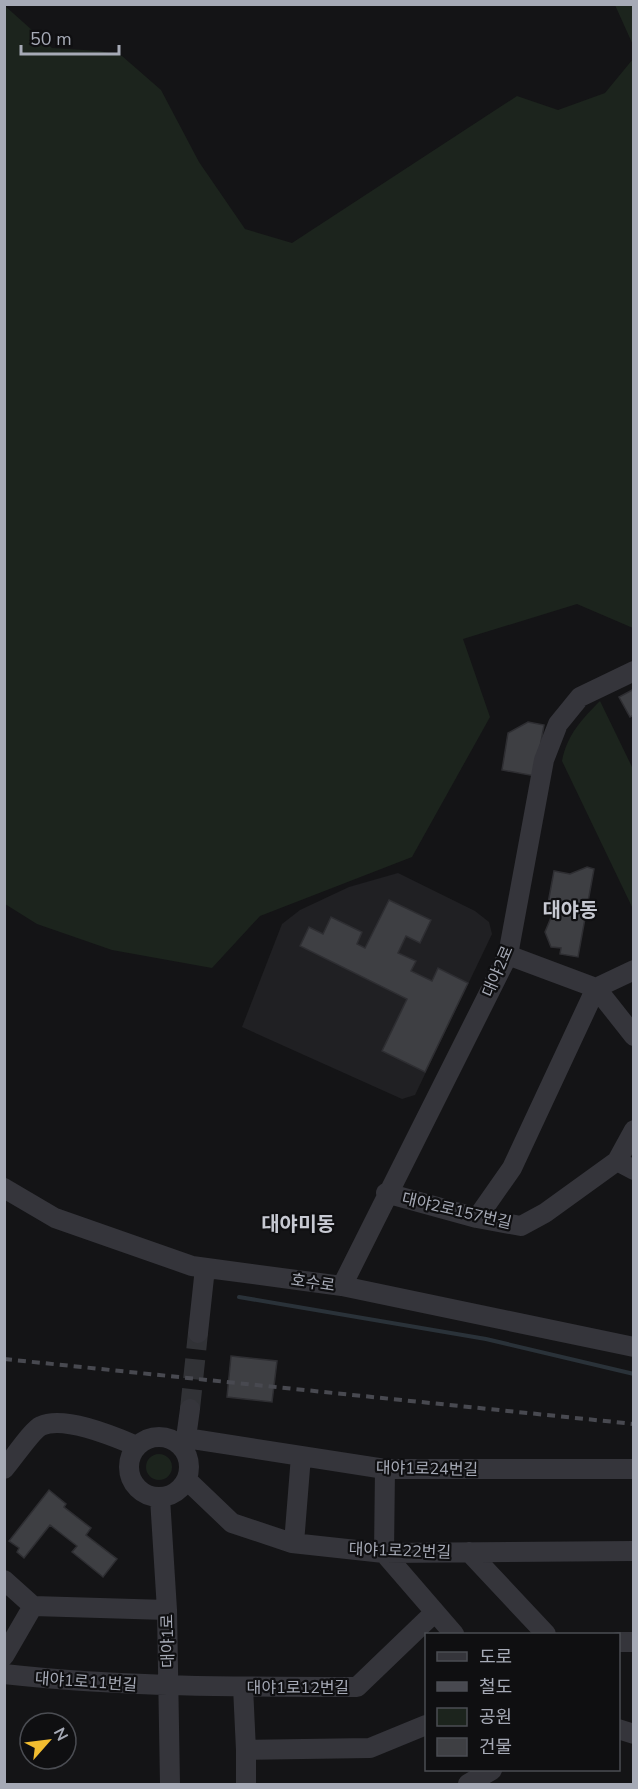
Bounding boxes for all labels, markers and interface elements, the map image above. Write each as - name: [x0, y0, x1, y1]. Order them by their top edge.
- scale bar: [21, 18, 118, 56]
- text: 50 m: [30, 27, 72, 51]
- district label: 대야동: [542, 897, 598, 924]
- street label: 대야2로: [477, 942, 519, 1000]
- street label: 대야2로157번길: [400, 1188, 514, 1234]
- district label: 대야미동: [261, 1211, 335, 1238]
- street label: 호수로: [289, 1269, 337, 1297]
- street label: 대야1로24번길: [376, 1457, 478, 1481]
- street label: 대야1로22번길: [348, 1538, 452, 1564]
- street label: 대야1로: [157, 1614, 179, 1668]
- legend: [425, 1633, 620, 1771]
- text: 도로: [479, 1645, 512, 1669]
- street label: 대야1로11번길: [34, 1667, 138, 1697]
- text: 철도: [479, 1675, 512, 1699]
- street label: 대야1로12번길: [247, 1677, 349, 1699]
- text: 공원: [479, 1705, 512, 1729]
- north arrow: [18, 1711, 78, 1771]
- text: N: [48, 1724, 73, 1745]
- text: 건물: [479, 1735, 512, 1759]

